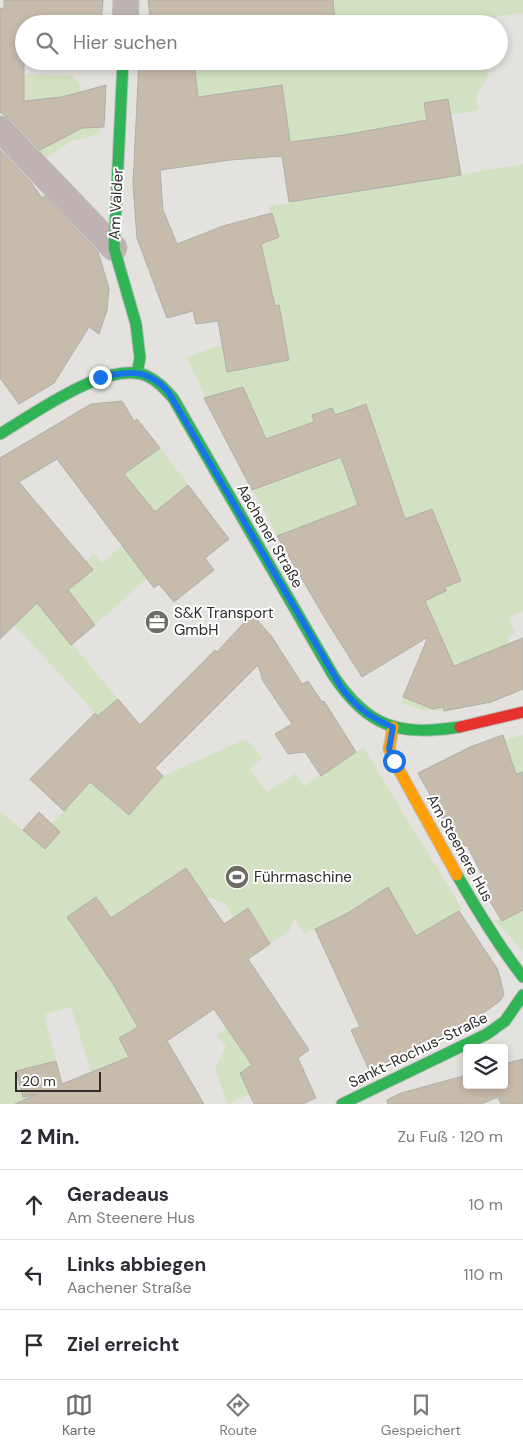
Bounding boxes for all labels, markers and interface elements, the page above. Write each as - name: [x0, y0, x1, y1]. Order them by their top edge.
- search box: [15, 15, 508, 70]
- icon: search: [33, 29, 61, 57]
- text: Hier suchen: [73, 30, 177, 55]
- street label: Am Valder: [104, 167, 128, 240]
- route end: [89, 366, 112, 389]
- street label: Aachener Straße: [232, 480, 308, 592]
- place label: S&K Transport GmbH: [174, 603, 274, 640]
- office icon: S&K Transport GmbH: [144, 609, 170, 635]
- route start: [383, 750, 406, 773]
- street label: Am Steenere Hus: [422, 791, 498, 905]
- sports icon: Führmaschine: [224, 864, 250, 890]
- place label: Führmaschine: [254, 867, 352, 887]
- street label: Sankt-Rochus-Straße: [345, 1008, 491, 1092]
- map controls: [463, 1044, 508, 1089]
- button: layers: [463, 1044, 508, 1089]
- scale bar: [15, 1069, 101, 1092]
- text: 20 m: [22, 1072, 56, 1090]
- text: 2 Min.: [20, 1123, 80, 1151]
- text: Zu Fuß · 120 m: [397, 1126, 503, 1147]
- text: Geradeaus: [67, 1182, 169, 1207]
- icon: ahead: [20, 1191, 48, 1219]
- text: 10 m: [469, 1194, 503, 1215]
- text: Am Steenere Hus: [67, 1207, 195, 1228]
- text: Links abbiegen: [67, 1252, 206, 1277]
- icon: left: [20, 1261, 48, 1289]
- text: 110 m: [464, 1264, 503, 1285]
- text: Aachener Straße: [67, 1277, 192, 1298]
- icon: arrive: [20, 1331, 48, 1359]
- text: Ziel erreicht: [67, 1332, 179, 1357]
- tab: Karte: [62, 1391, 96, 1439]
- tab: Route: [220, 1391, 257, 1439]
- tab: Gespeichert: [381, 1391, 461, 1439]

